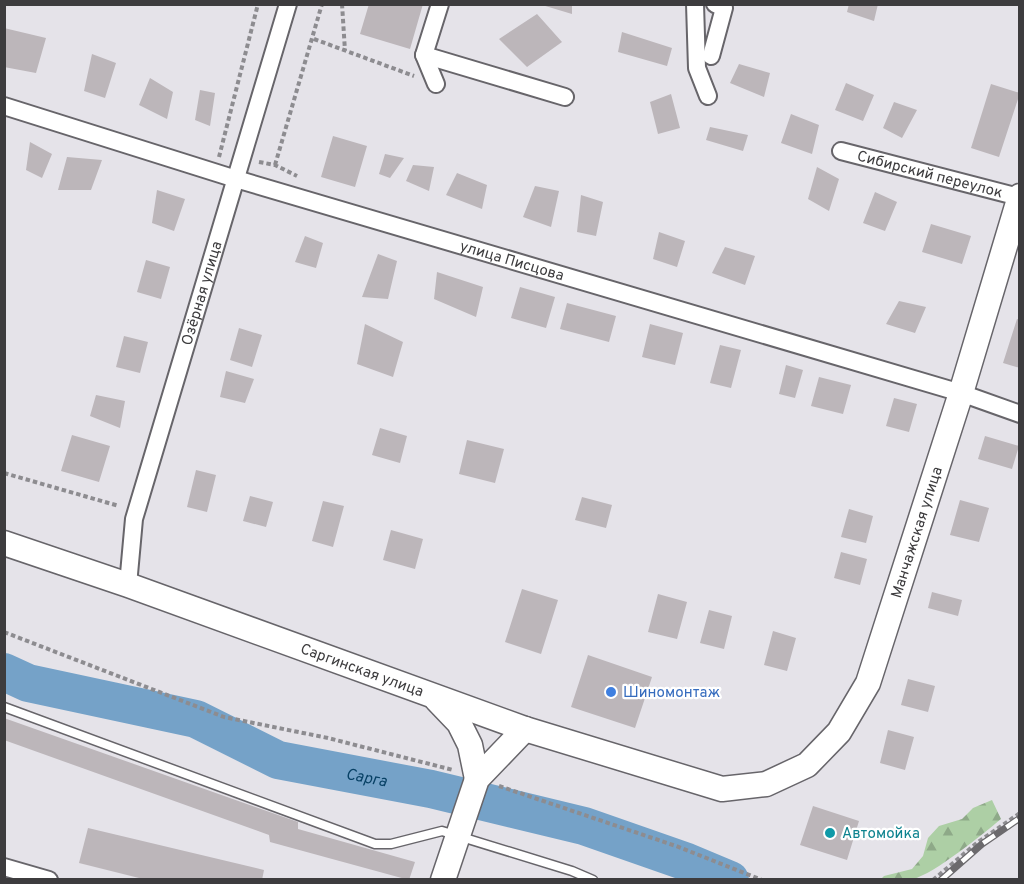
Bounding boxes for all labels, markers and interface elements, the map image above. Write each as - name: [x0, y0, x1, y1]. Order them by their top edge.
- street label: Сибирский переулок: [855, 148, 1005, 203]
- street label: улица Писцова: [457, 238, 566, 286]
- street label: Озёрная улица: [178, 239, 228, 348]
- street label: Манчажская улица: [888, 464, 948, 601]
- street label: Саргинская улица: [297, 640, 426, 702]
- place label: Шиномонтаж: [623, 684, 721, 703]
- marker: Шиномонтаж: [604, 685, 618, 699]
- water label: Сарга: [344, 765, 389, 793]
- place label: Автомойка: [842, 825, 920, 844]
- marker: Автомойка: [823, 826, 837, 840]

